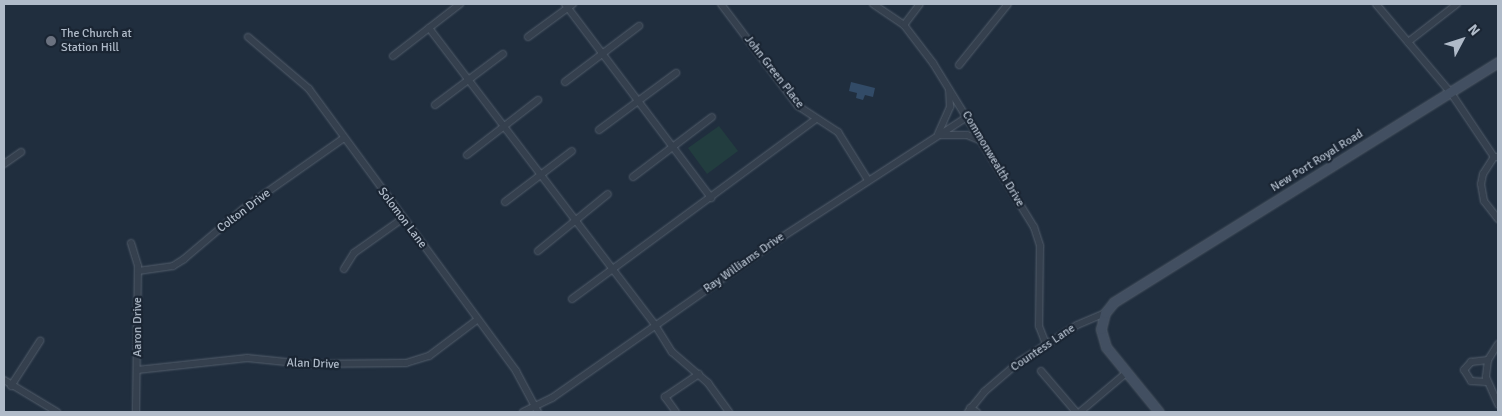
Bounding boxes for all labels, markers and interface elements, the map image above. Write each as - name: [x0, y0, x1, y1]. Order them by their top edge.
- north arrow: [1437, 15, 1487, 65]
- text: N: [1464, 21, 1484, 39]
- place label: The Church at Station Hill: [61, 27, 132, 55]
- street label: John Green Place: [741, 33, 807, 111]
- marker: The Church at Station Hill: [45, 35, 57, 47]
- street label: Commonwealth Drive: [959, 108, 1027, 210]
- street label: New Port Royal Road: [1268, 127, 1366, 195]
- street label: Solomon Lane: [374, 185, 430, 251]
- street label: Colton Drive: [214, 186, 274, 236]
- street label: Ray Williams Drive: [701, 230, 787, 296]
- street label: Aaron Drive: [131, 297, 145, 357]
- street label: Countess Lane: [1008, 321, 1078, 375]
- street label: Alan Drive: [286, 356, 340, 372]

